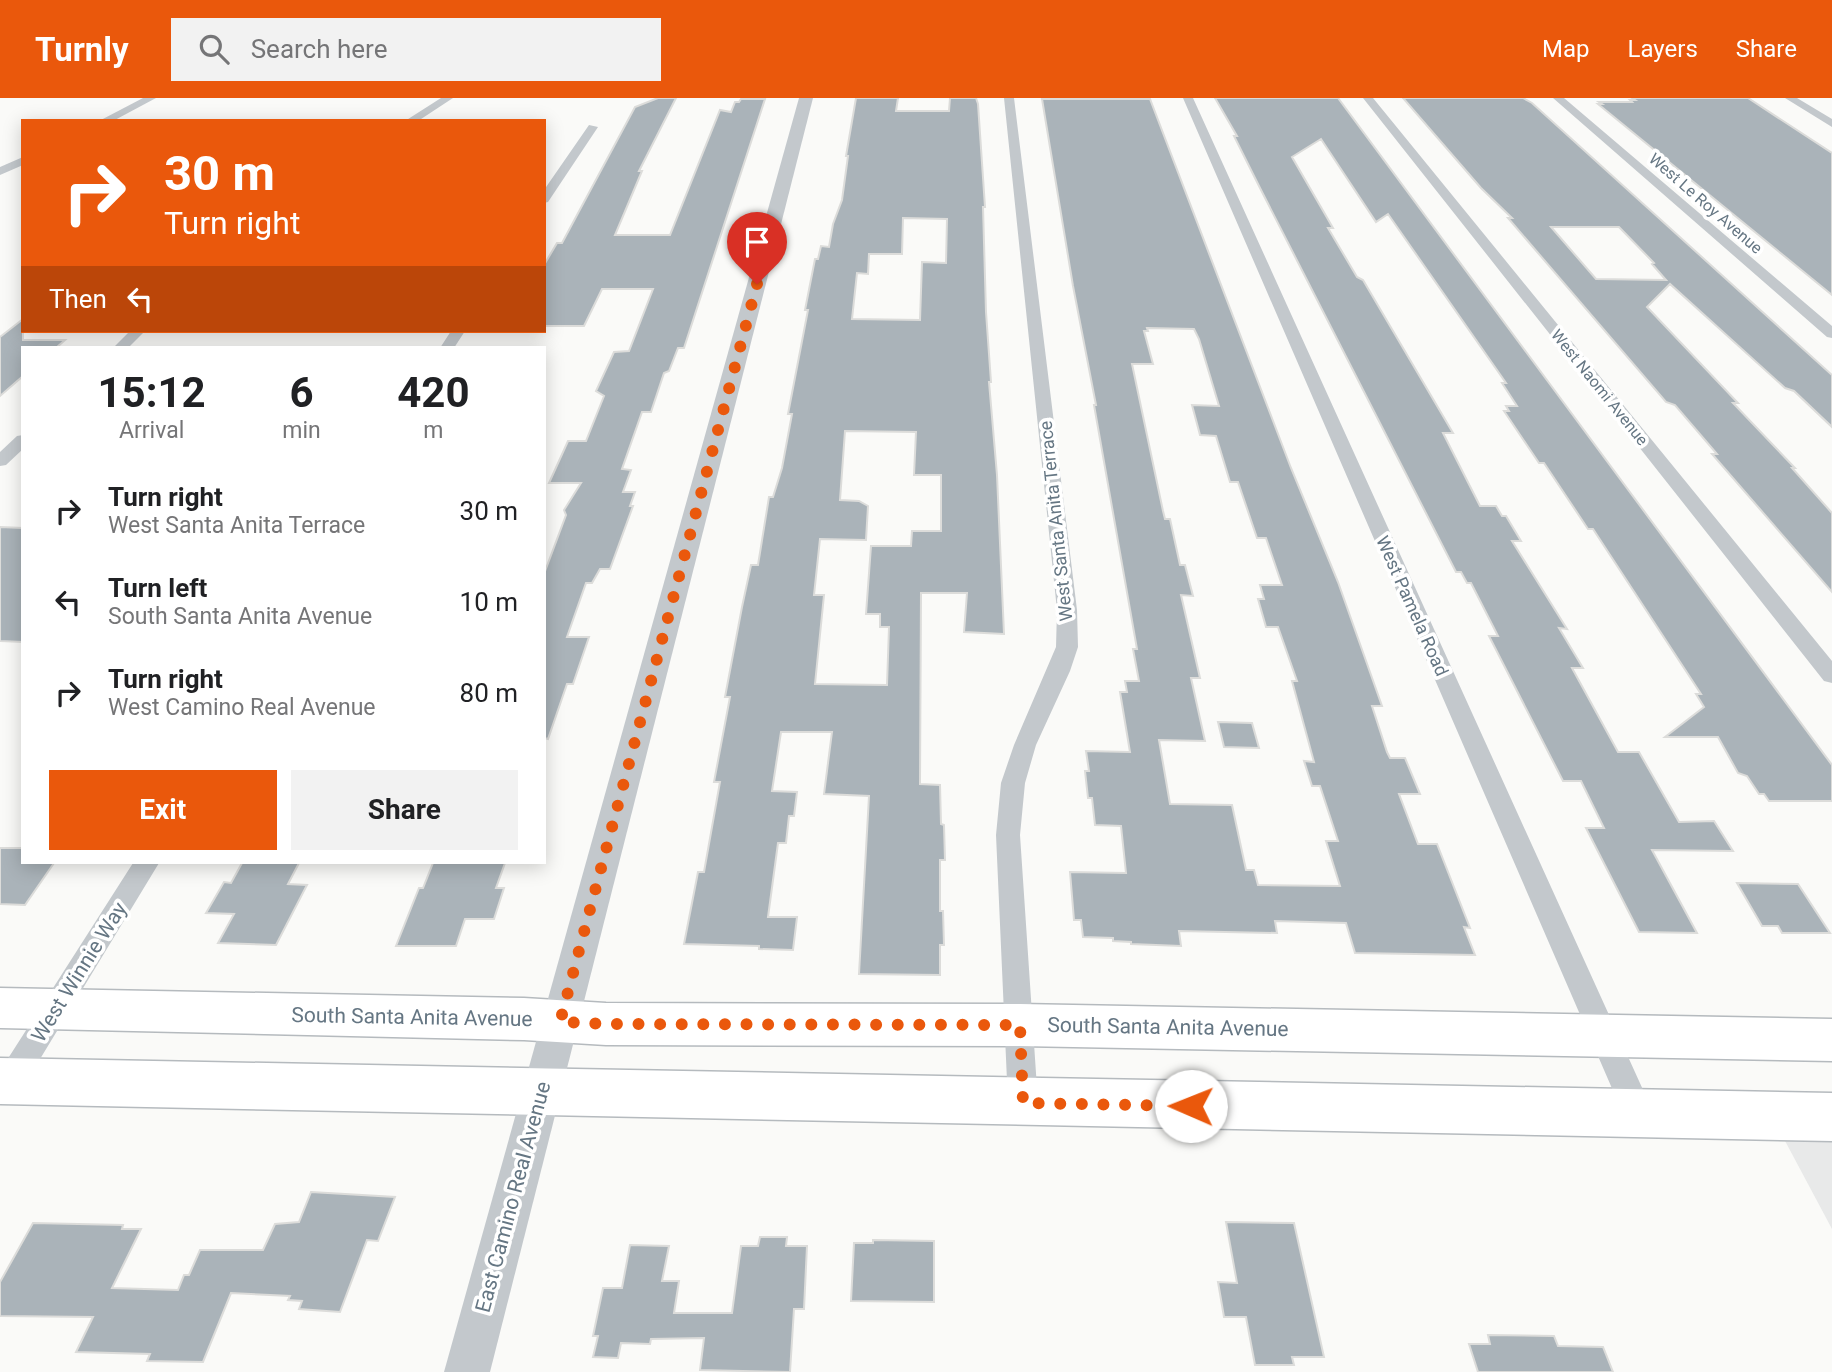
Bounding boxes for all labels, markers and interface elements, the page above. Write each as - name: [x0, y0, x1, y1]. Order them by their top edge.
- search box: [171, 18, 661, 81]
- text: Turnly: [35, 30, 129, 69]
- icon: search: [195, 30, 233, 68]
- text: Search here: [251, 34, 387, 64]
- text: Map: [1542, 35, 1590, 63]
- text: Layers: [1628, 35, 1698, 63]
- text: Share: [1736, 35, 1797, 63]
- text: 30 m: [164, 145, 275, 202]
- icon: right: [49, 147, 140, 238]
- street label: West Le Roy Avenue: [1645, 149, 1766, 258]
- text: Turn right: [164, 204, 300, 242]
- pin: [727, 212, 787, 284]
- icon: arrive: [738, 223, 776, 261]
- icon: left: [121, 280, 159, 318]
- text: Then: [49, 284, 107, 314]
- street label: West Naomi Avenue: [1547, 326, 1652, 449]
- text: 15:12: [98, 368, 206, 417]
- text: 6: [289, 368, 314, 417]
- text: 420: [397, 368, 470, 417]
- text: Arrival: [119, 417, 184, 444]
- text: min: [282, 417, 321, 444]
- text: m: [423, 417, 443, 444]
- street label: West Santa Anita Terrace: [1035, 420, 1076, 622]
- text: Turn right: [108, 482, 223, 512]
- icon: right: [49, 492, 87, 530]
- text: 30 m: [460, 496, 518, 526]
- text: West Santa Anita Terrace: [108, 512, 365, 539]
- street label: West Pamela Road: [1372, 532, 1453, 679]
- text: Turn left: [108, 573, 207, 603]
- icon: left: [49, 583, 87, 621]
- text: 10 m: [460, 587, 518, 617]
- text: South Santa Anita Avenue: [108, 603, 372, 630]
- text: Turn right: [108, 664, 223, 694]
- icon: right: [49, 674, 87, 712]
- text: 80 m: [460, 678, 518, 708]
- text: West Camino Real Avenue: [108, 694, 376, 721]
- button: Exit: [49, 770, 277, 850]
- button: Share: [291, 770, 518, 850]
- street label: West Winnie Way: [26, 898, 132, 1046]
- street label: South Santa Anita Avenue: [291, 1003, 533, 1031]
- street label: South Santa Anita Avenue: [1047, 1013, 1289, 1041]
- position arrow: [1154, 1069, 1228, 1143]
- street label: East Camino Real Avenue: [471, 1079, 555, 1315]

